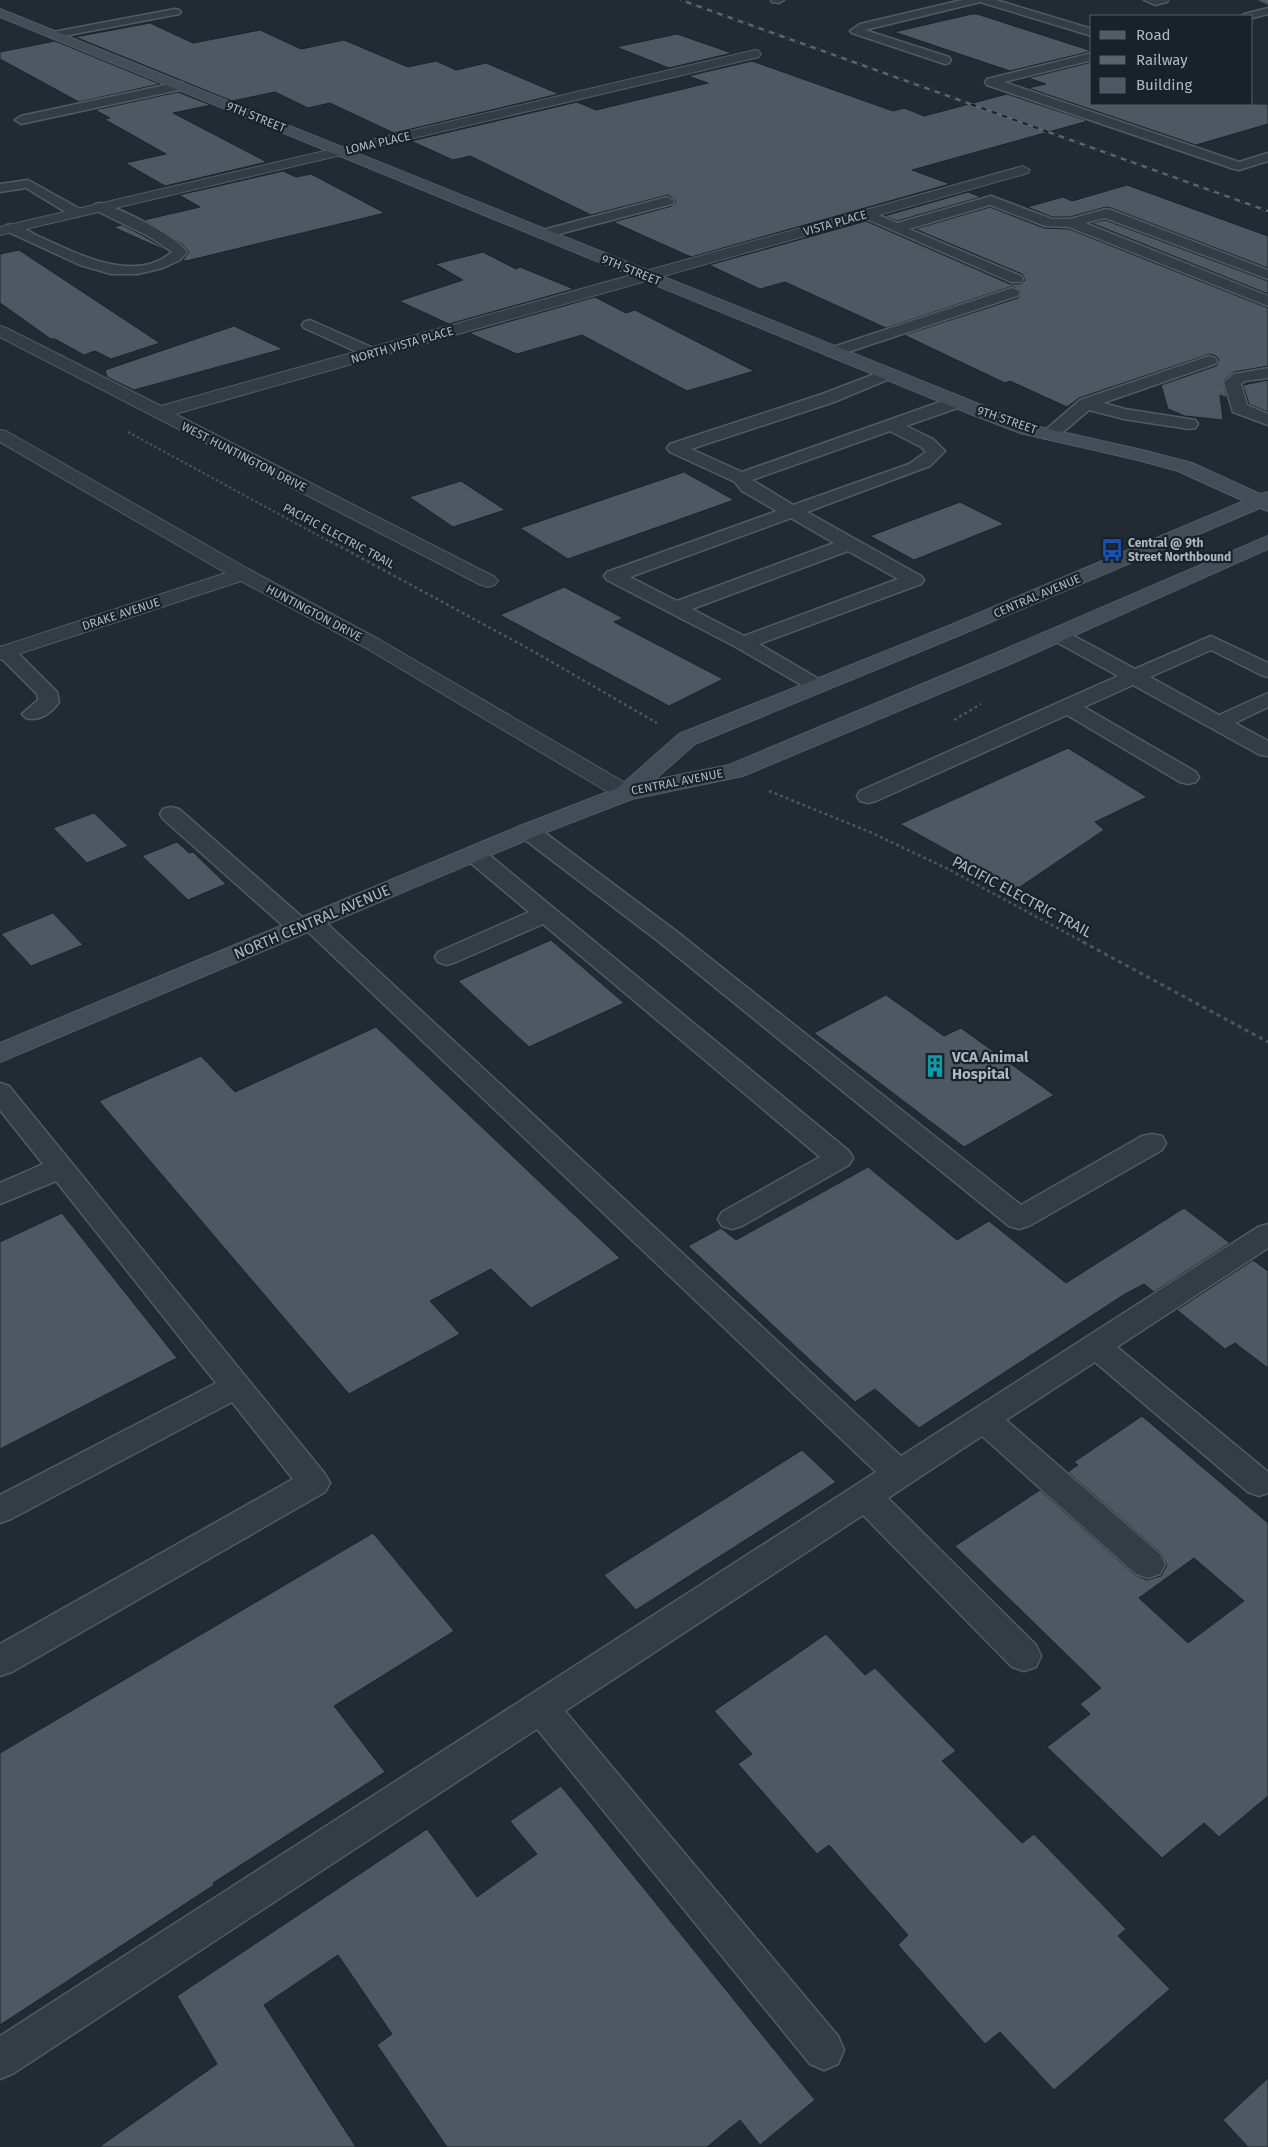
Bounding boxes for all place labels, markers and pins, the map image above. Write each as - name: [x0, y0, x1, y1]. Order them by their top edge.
- place label: Central @ 9th Street Northbound: [1128, 536, 1231, 564]
- bus stop icon: Central @ 9th Street Northbound: [1099, 537, 1125, 563]
- place label: VCA Animal Hospital: [951, 1048, 1029, 1083]
- building icon: VCA Animal Hospital: [922, 1053, 948, 1079]

